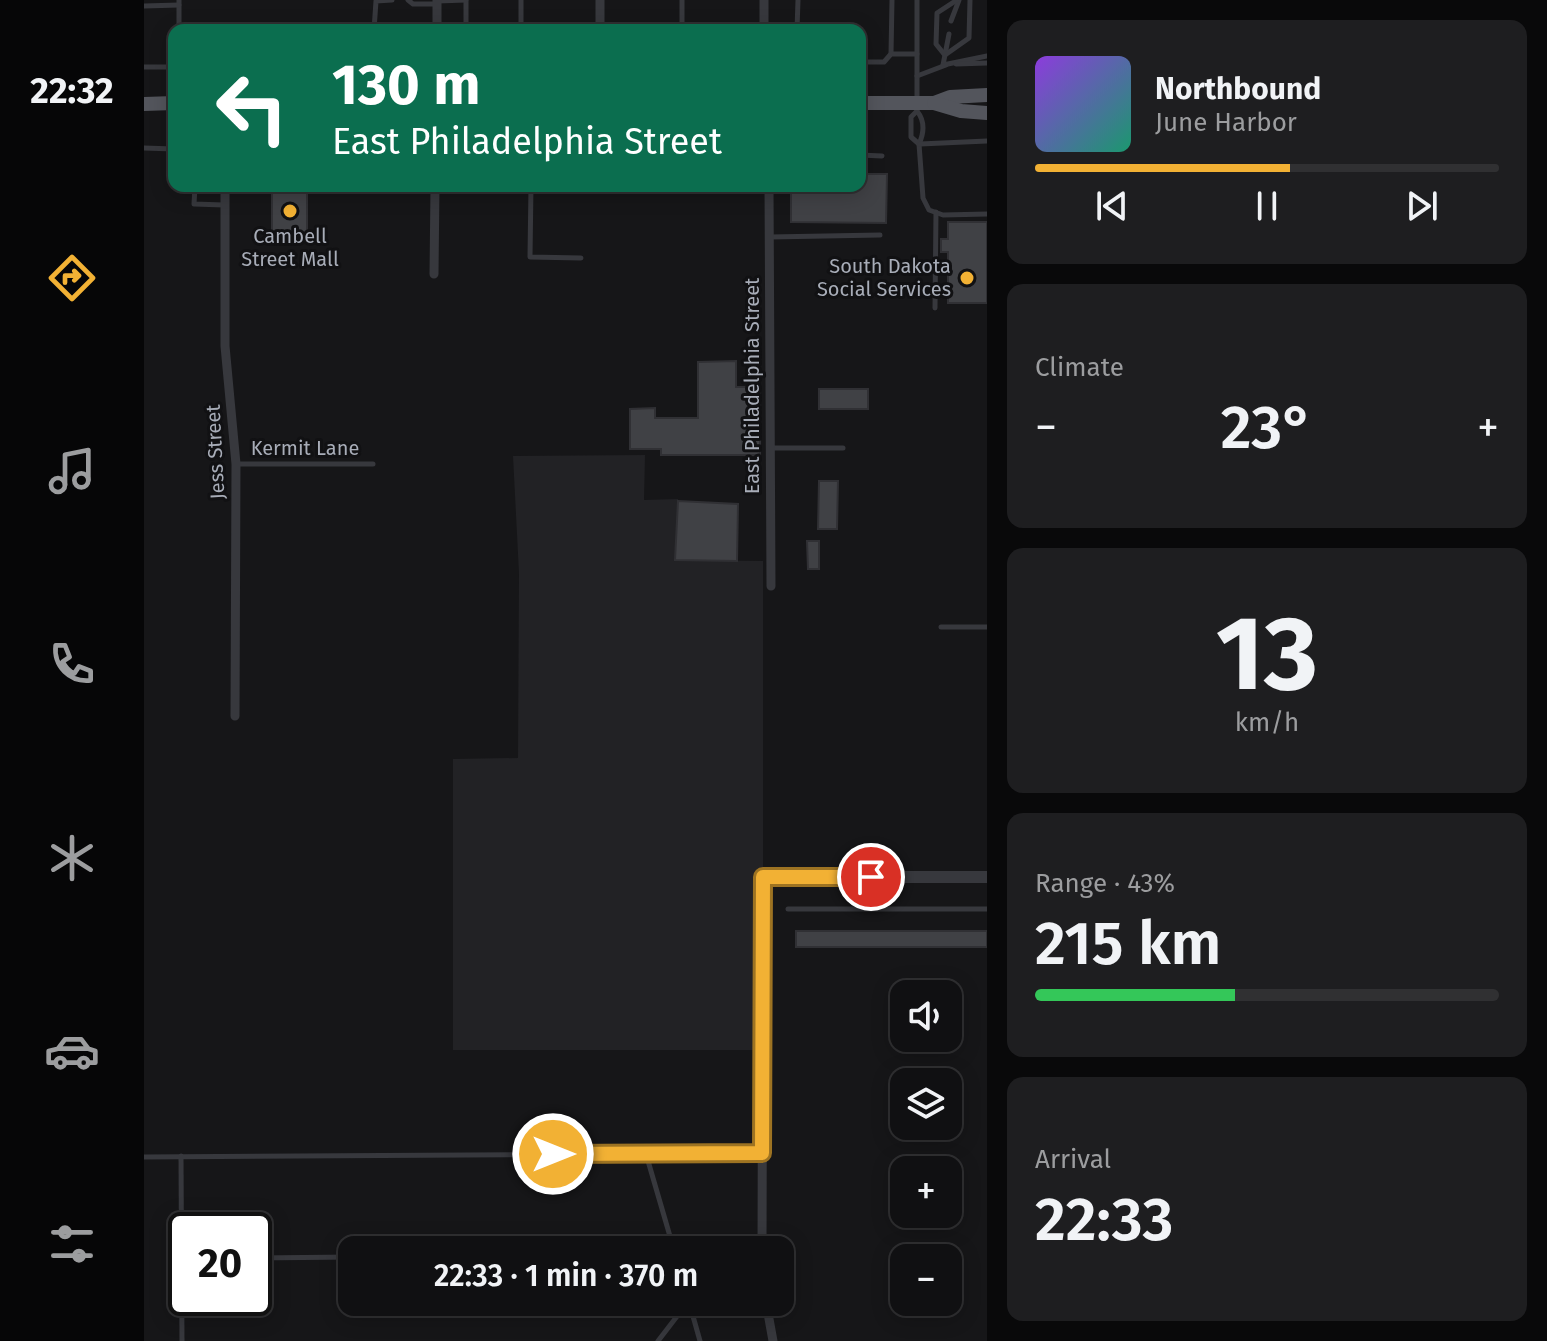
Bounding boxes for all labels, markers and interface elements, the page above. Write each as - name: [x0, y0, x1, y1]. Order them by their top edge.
- text: 130 m: [332, 52, 480, 119]
- icon: left: [200, 56, 304, 160]
- text: 22:32: [30, 69, 114, 113]
- text: Northbound: [1155, 71, 1321, 107]
- text: June Harbor: [1155, 107, 1297, 138]
- text: East Philadelphia Street: [332, 120, 722, 164]
- icon: previous: [1090, 184, 1134, 228]
- icon: pause: [1245, 184, 1289, 228]
- icon: next: [1400, 184, 1444, 228]
- marker: Cambell Street Mall: [281, 202, 299, 220]
- place label: Cambell Street Mall: [241, 224, 339, 271]
- icon: directions: [44, 250, 100, 306]
- place label: South Dakota Social Services: [817, 254, 951, 301]
- marker: South Dakota Social Services: [958, 269, 976, 287]
- street label: East Philadelphia Street: [740, 277, 764, 494]
- text: Climate: [1035, 352, 1124, 383]
- text: 23°: [1221, 392, 1313, 464]
- text: −: [1035, 401, 1057, 454]
- text: +: [1477, 401, 1499, 454]
- street label: Jess Street: [200, 403, 229, 500]
- street label: Kermit Lane: [251, 436, 359, 460]
- icon: music: [44, 443, 100, 499]
- text: 13: [1216, 592, 1318, 717]
- icon: phone: [44, 636, 100, 692]
- text: km/h: [1235, 707, 1299, 738]
- icon: climate: [44, 830, 100, 886]
- pin: [837, 843, 905, 911]
- icon: arrive: [849, 855, 893, 899]
- text: Range · 43%: [1035, 868, 1175, 899]
- text: 215 km: [1035, 908, 1221, 980]
- map controls: [890, 980, 962, 1316]
- button: sound: [890, 980, 962, 1052]
- icon: car: [44, 1023, 100, 1079]
- button: layers: [890, 1068, 962, 1140]
- position arrow: [511, 1112, 595, 1196]
- text: Arrival: [1035, 1144, 1111, 1175]
- button: +: [890, 1156, 962, 1228]
- text: 22:33: [1035, 1184, 1173, 1256]
- speed limit sign: 20: [168, 1212, 272, 1316]
- icon: filters: [44, 1216, 100, 1272]
- button: −: [890, 1244, 962, 1316]
- text: 22:33 · 1 min · 370 m: [434, 1258, 698, 1294]

